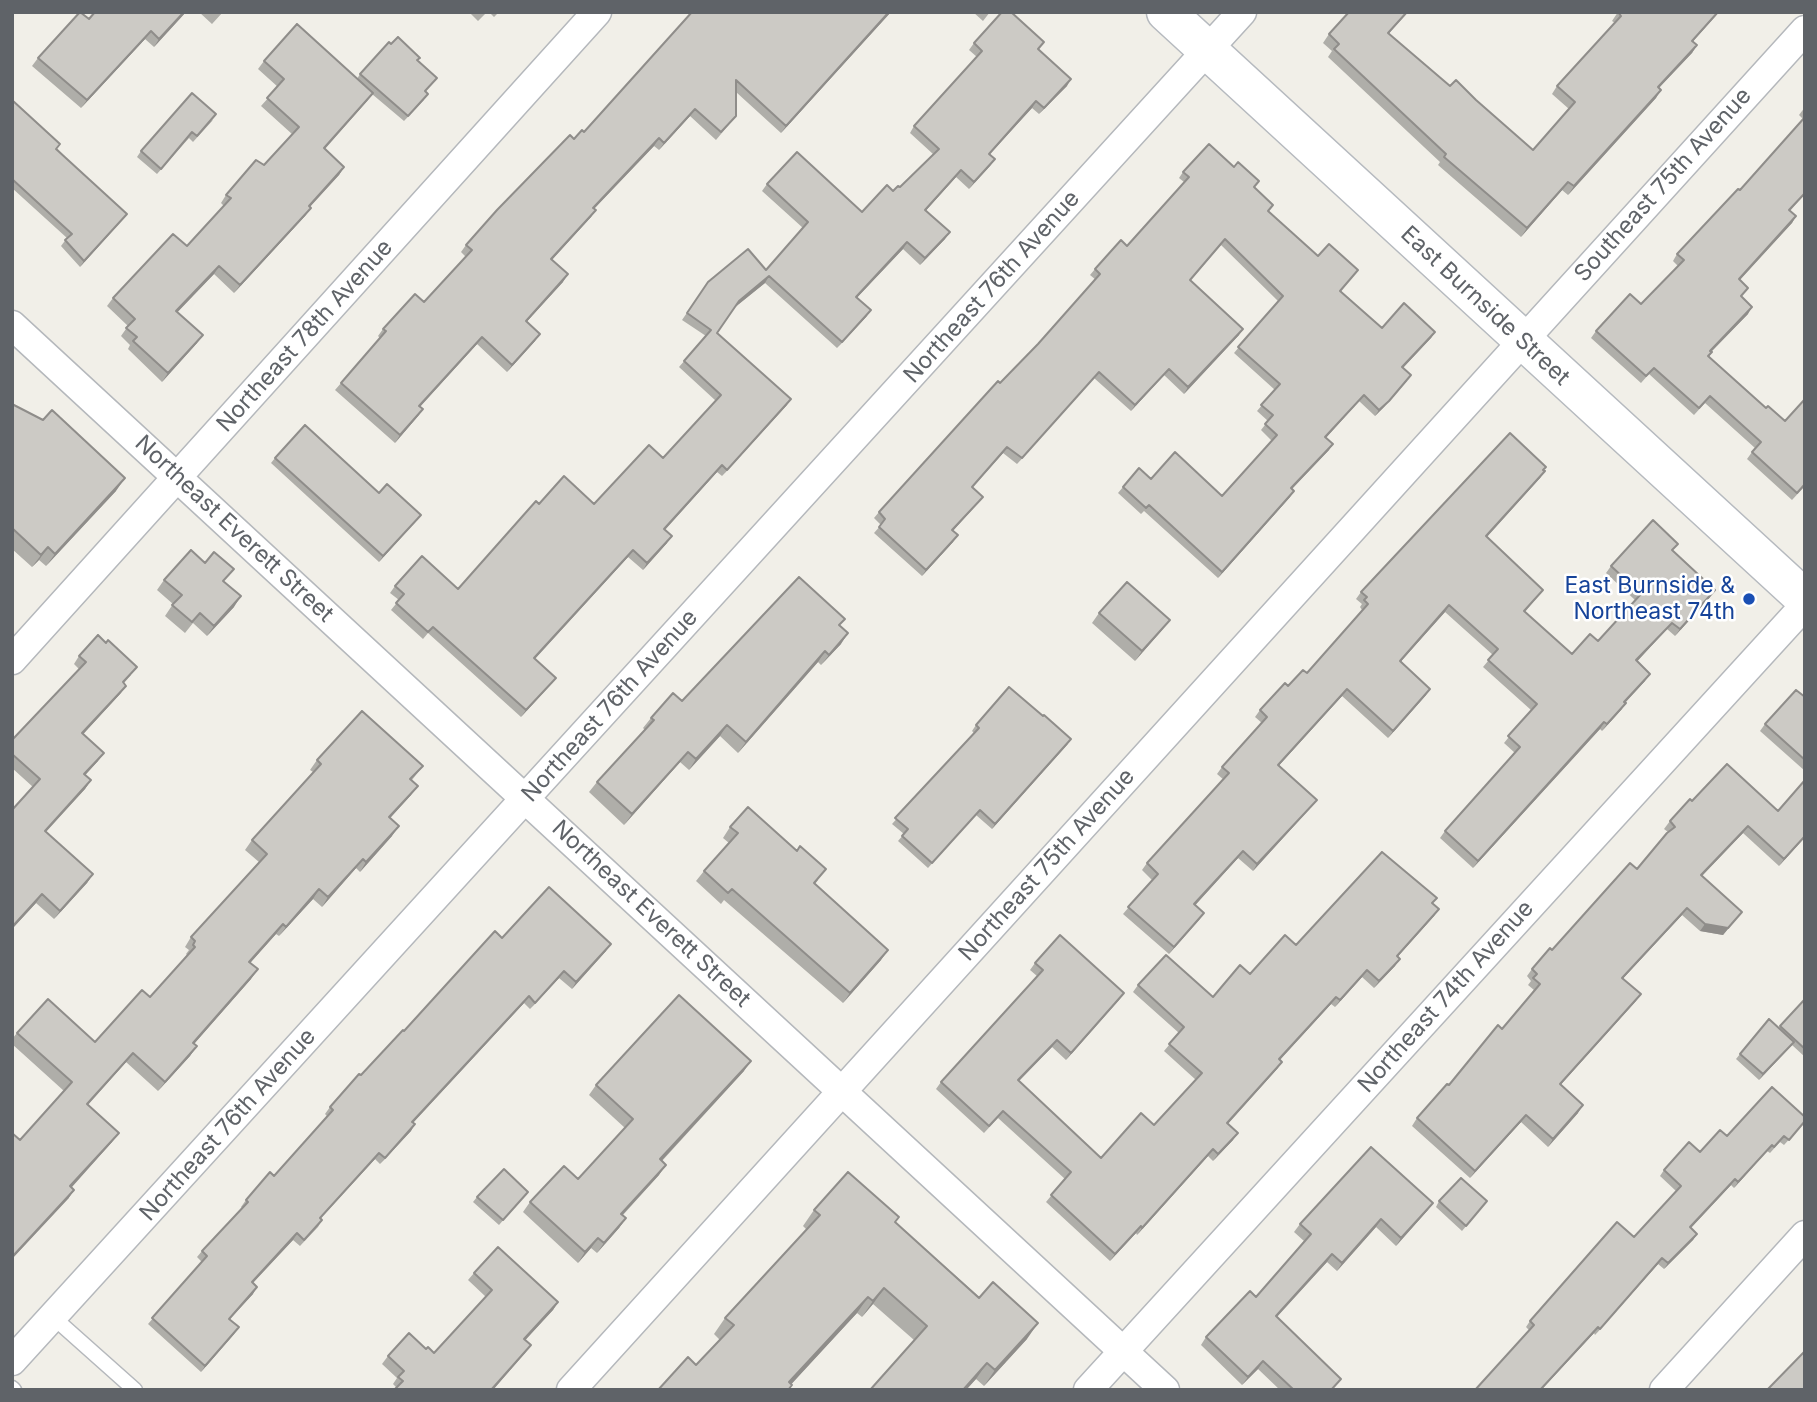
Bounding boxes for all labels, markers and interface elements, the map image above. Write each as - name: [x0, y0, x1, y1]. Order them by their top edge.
- street label: Southeast 75th Avenue: [1569, 82, 1757, 288]
- street label: Northeast 76th Avenue: [898, 185, 1086, 389]
- street label: East Burnside Street: [1395, 221, 1575, 391]
- street label: Northeast 78th Avenue: [211, 234, 399, 438]
- street label: Northeast Everett Street: [129, 430, 339, 628]
- place label: East Burnside & Northeast 74th: [1564, 572, 1735, 626]
- marker: East Burnside & Northeast 74th: [1741, 591, 1757, 607]
- street label: Northeast 76th Avenue: [516, 604, 704, 808]
- street label: Northeast 75th Avenue: [953, 763, 1141, 967]
- street label: Northeast Everett Street: [546, 815, 756, 1013]
- street label: Northeast 74th Avenue: [1352, 895, 1540, 1099]
- street label: Northeast 76th Avenue: [134, 1023, 322, 1227]

